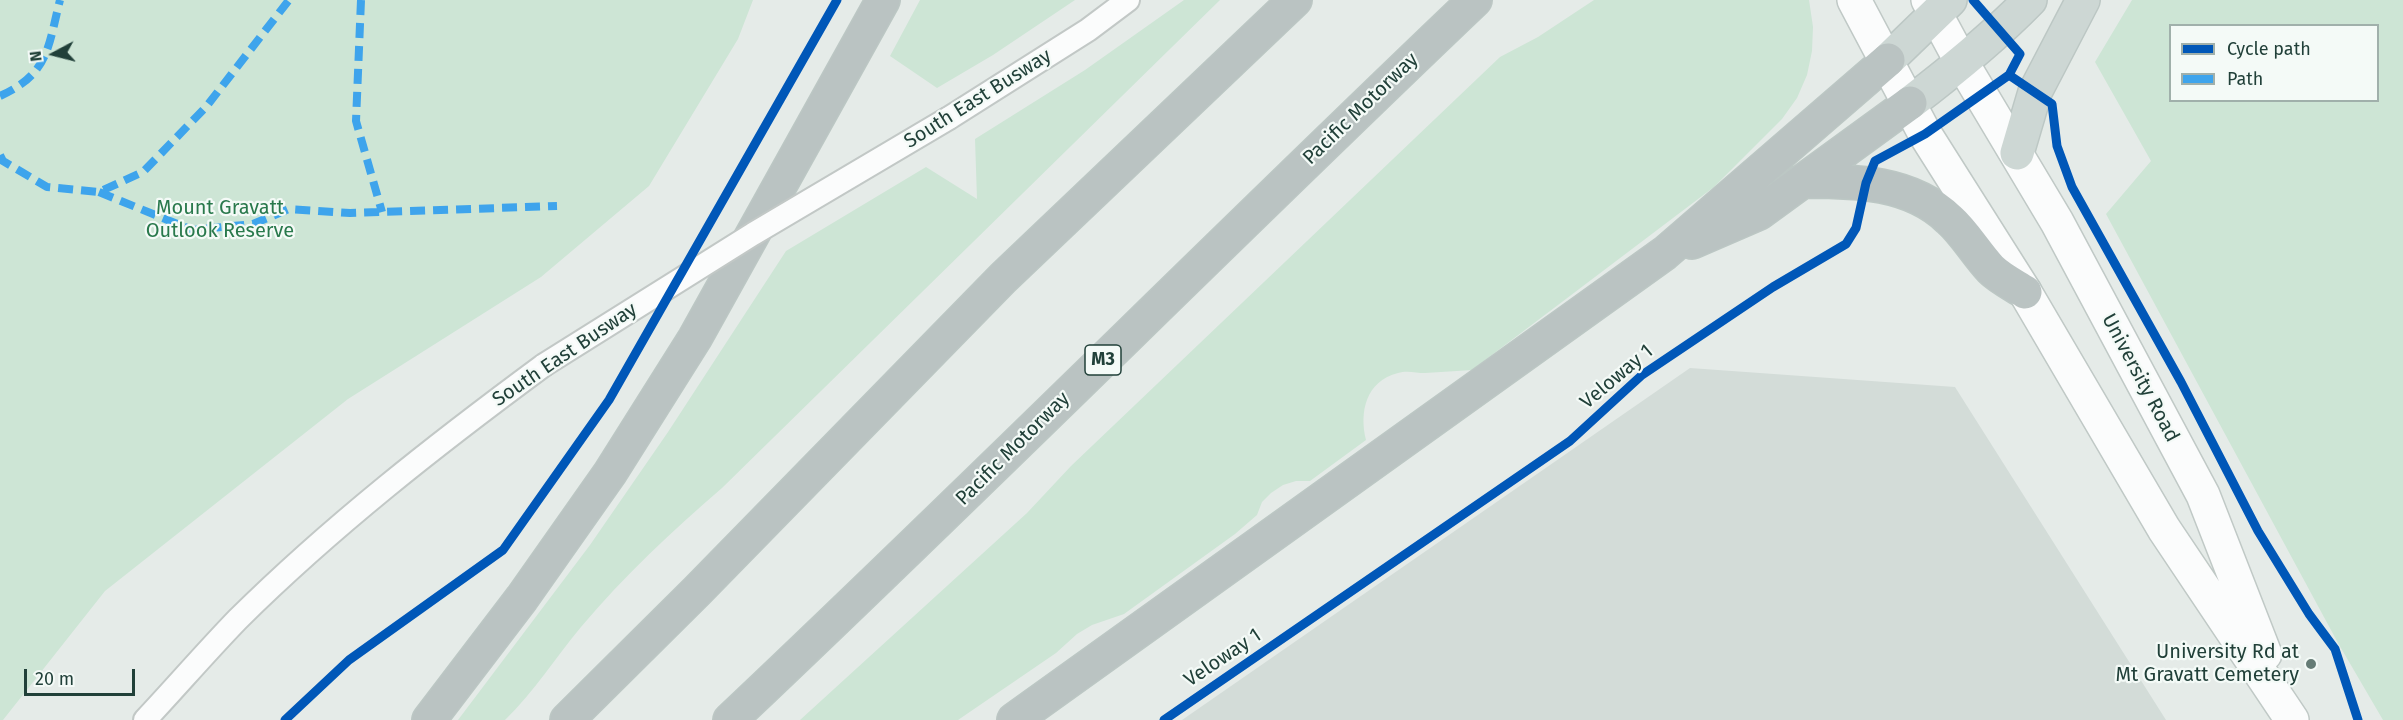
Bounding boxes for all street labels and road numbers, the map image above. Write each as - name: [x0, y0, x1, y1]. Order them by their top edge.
- street label: South East Busway: [900, 44, 1056, 154]
- street label: Pacific Motorway: [1298, 48, 1424, 170]
- street label: South East Busway: [488, 298, 642, 412]
- street label: University Road: [2096, 310, 2184, 446]
- street label: Veloway 1: [1576, 340, 1658, 414]
- road number: M3: [1085, 345, 1121, 375]
- street label: Pacific Motorway: [951, 387, 1075, 511]
- street label: Veloway 1: [1180, 624, 1266, 692]

